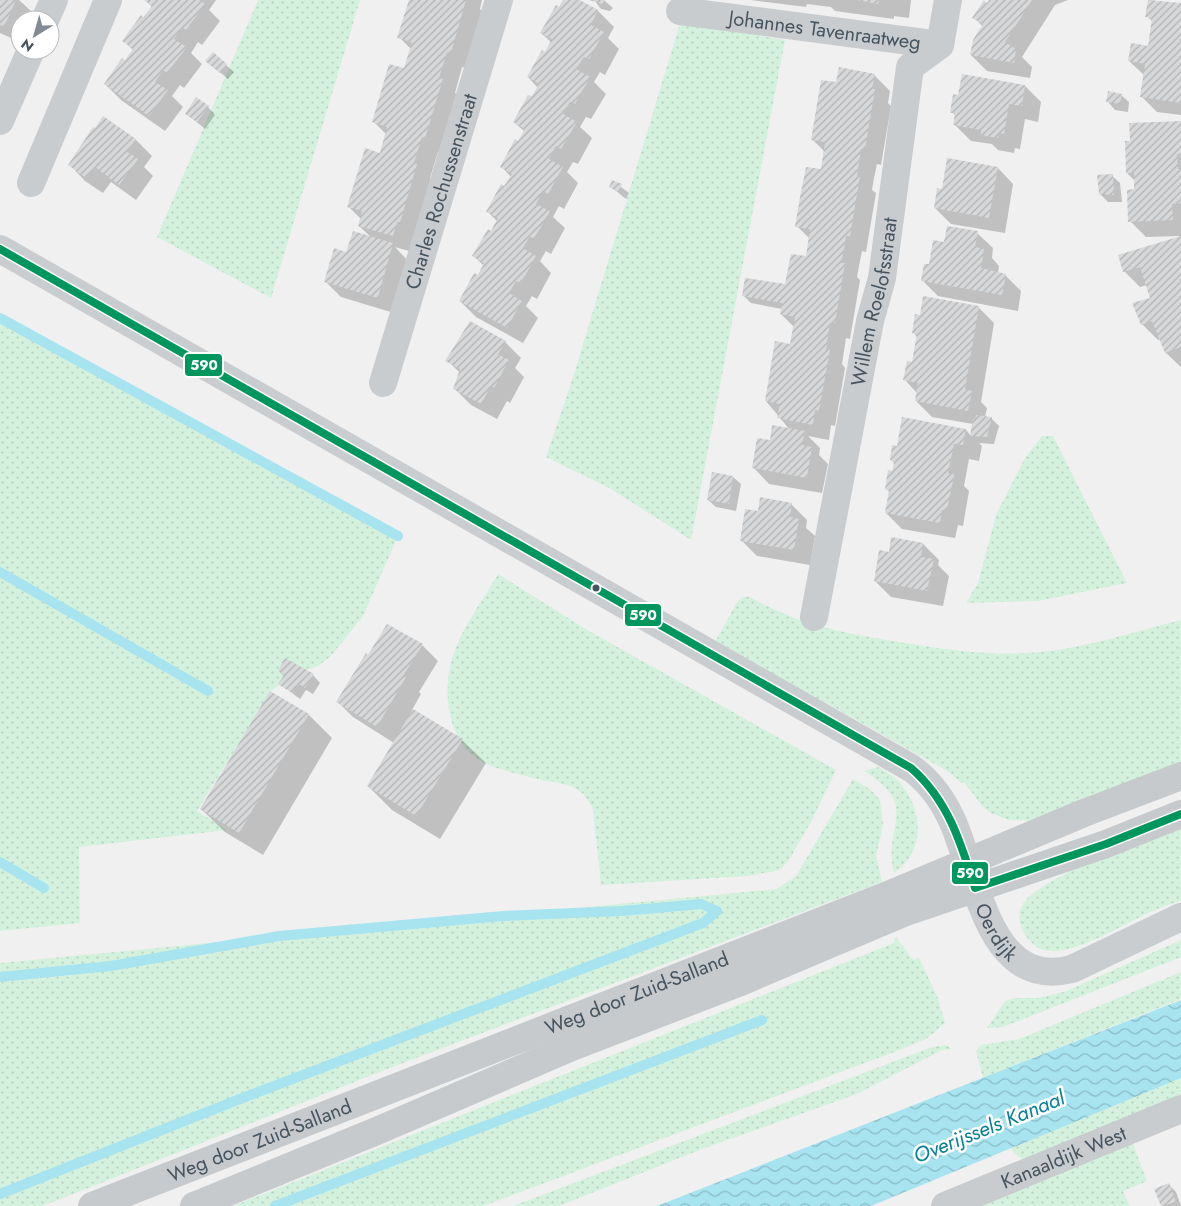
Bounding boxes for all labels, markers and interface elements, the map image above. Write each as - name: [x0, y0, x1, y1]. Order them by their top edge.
- street label: Johannes Tavenraatweg: [724, 3, 923, 57]
- north arrow: [10, 10, 60, 60]
- text: N: [17, 34, 38, 57]
- street label: Charles Rochussenstraat: [398, 90, 484, 293]
- street label: Willem Roelofsstraat: [843, 215, 904, 389]
- line badge: 590: [184, 353, 223, 377]
- text: 590: [190, 355, 218, 375]
- unlabelled marker: [591, 583, 601, 593]
- line badge: 590: [624, 603, 662, 627]
- text: 590: [629, 605, 657, 625]
- line badge: 590: [951, 861, 989, 885]
- text: 590: [956, 863, 984, 883]
- street label: Oerdijk: [968, 898, 1024, 968]
- street label: Weg door Zuid-Salland: [541, 944, 733, 1042]
- water label: Overijssels Kanaal: [909, 1082, 1070, 1171]
- street label: Weg door Zuid-Salland: [164, 1091, 356, 1189]
- street label: Kanaaldijk West: [996, 1119, 1131, 1196]

